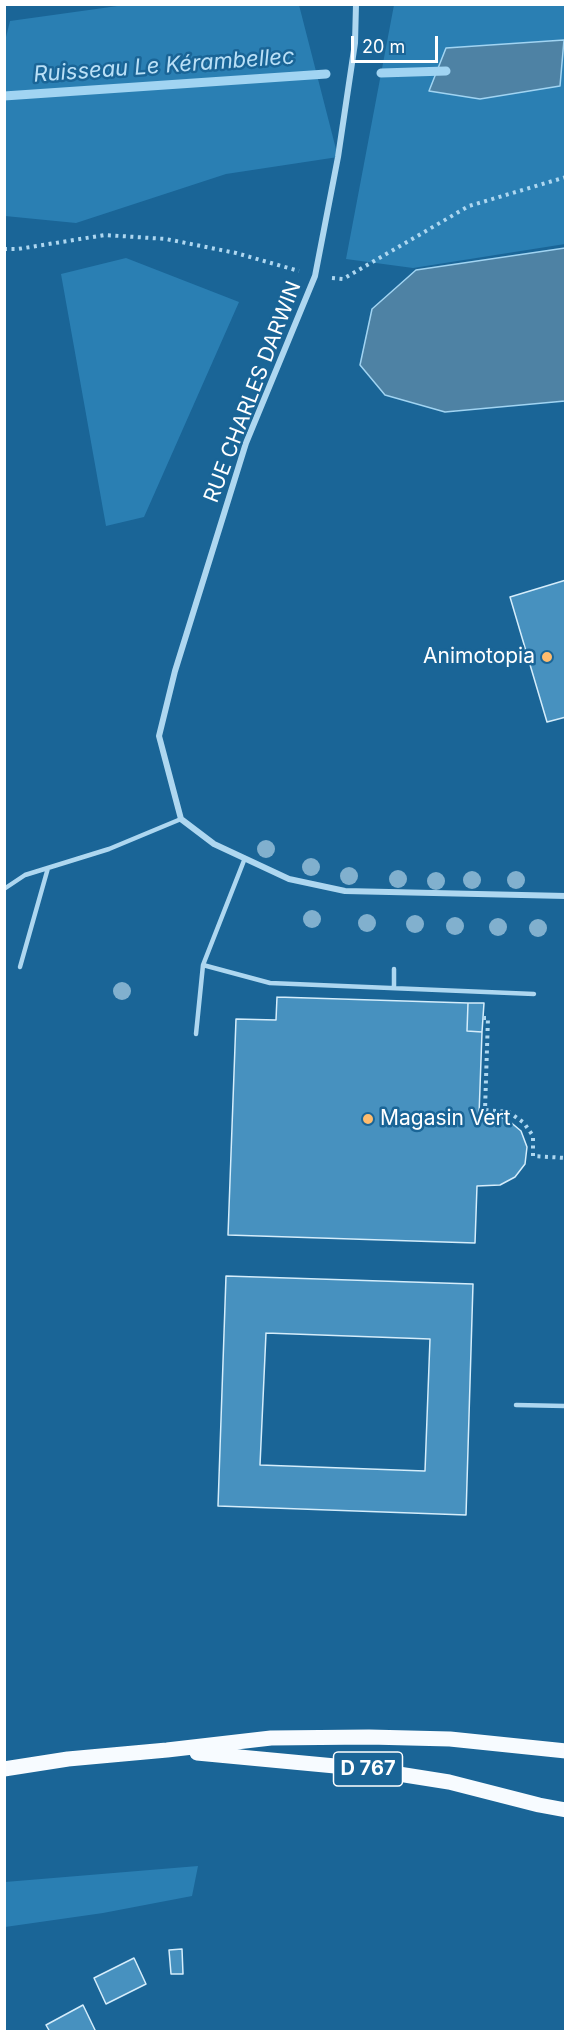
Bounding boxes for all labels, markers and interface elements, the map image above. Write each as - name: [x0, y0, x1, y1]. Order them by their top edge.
- scale bar: [354, 24, 441, 62]
- text: 20 m: [362, 36, 405, 57]
- water label: Ruisseau Le Kérambellec: [33, 44, 295, 88]
- street label: RUE CHARLES DARWIN: [199, 278, 307, 506]
- place label: Animotopia: [423, 644, 535, 670]
- marker: Animotopia: [540, 650, 554, 664]
- place label: Magasin Vert: [380, 1106, 511, 1132]
- marker: Magasin Vert: [361, 1112, 375, 1126]
- road number: D 767: [334, 1752, 403, 1786]

